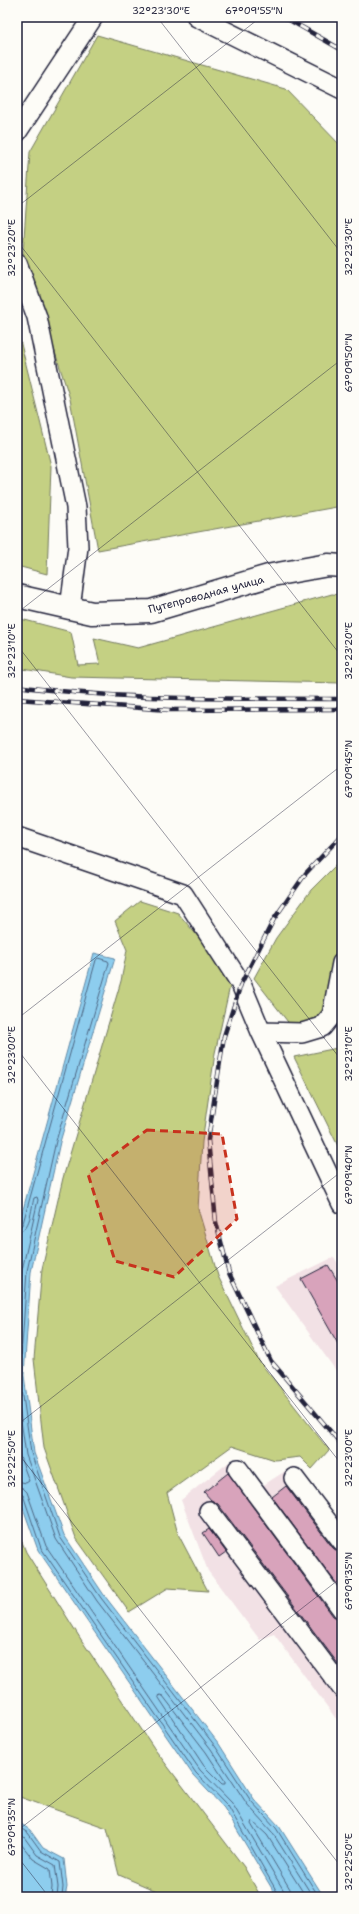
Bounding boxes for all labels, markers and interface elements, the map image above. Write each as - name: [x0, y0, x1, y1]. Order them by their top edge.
- text: 32°23'30"E: [132, 4, 190, 17]
- text: 67°09'55"N: [225, 4, 283, 17]
- text: 32°23'30"E: [342, 218, 355, 276]
- text: 32°23'20"E: [5, 219, 18, 277]
- text: 67°09'50"N: [342, 333, 355, 393]
- street label: Путепроводная улица: [147, 572, 266, 617]
- text: 32°23'20"E: [342, 622, 355, 680]
- text: 32°23'10"E: [5, 623, 18, 679]
- text: 67°09'45"N: [342, 740, 355, 798]
- text: 32°23'00"E: [5, 1026, 18, 1084]
- text: 32°23'10"E: [342, 1026, 355, 1082]
- text: 67°09'40"N: [342, 1145, 355, 1205]
- text: 32°23'00"E: [342, 1429, 355, 1487]
- text: 32°22'50"E: [5, 1430, 18, 1488]
- text: 67°09'35"N: [342, 1552, 355, 1610]
- text: 67°09'35"N: [5, 1798, 18, 1856]
- text: 32°22'50"E: [342, 1833, 355, 1891]

